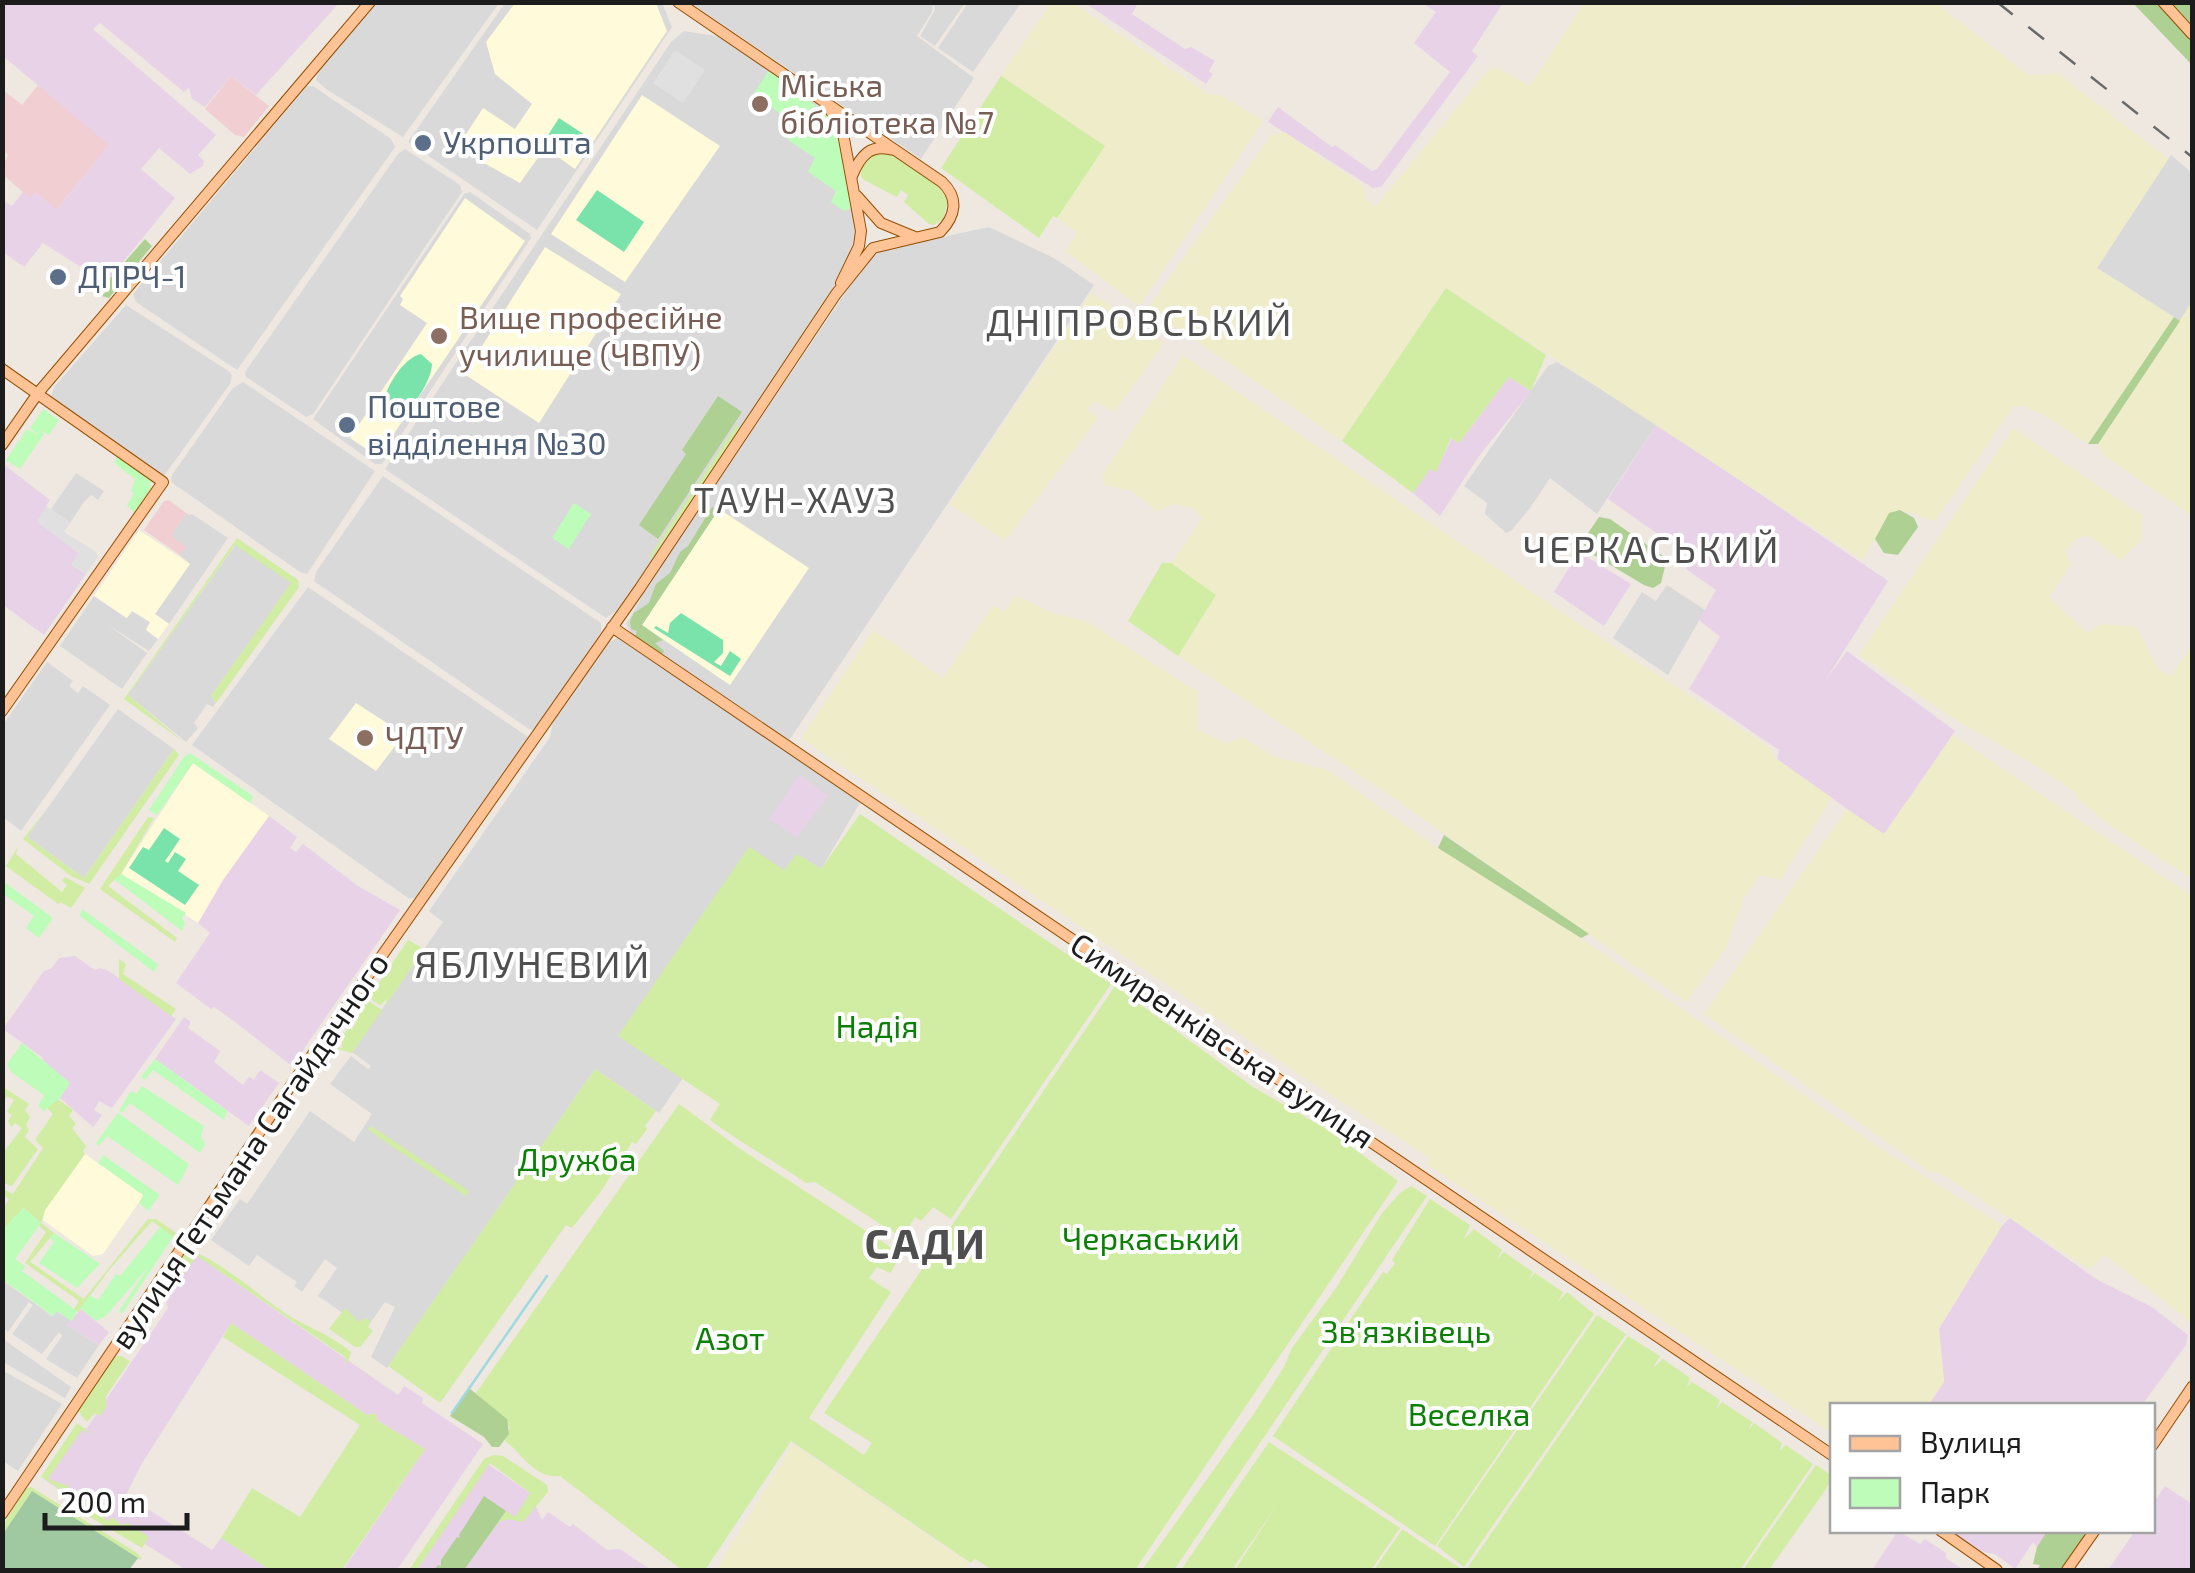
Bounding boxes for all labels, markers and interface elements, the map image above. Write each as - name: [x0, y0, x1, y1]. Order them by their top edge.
- place label: Міська бібліотека №7: [780, 65, 994, 140]
- marker: Міська бібліотека №7: [749, 93, 771, 115]
- place label: Укрпошта: [443, 122, 592, 160]
- marker: Укрпошта: [412, 132, 434, 154]
- place label: ДПРЧ-1: [78, 256, 187, 294]
- marker: ДПРЧ-1: [47, 266, 69, 288]
- place label: Вище професійне училище (ЧВПУ): [459, 297, 723, 373]
- district label: ДНІПРОВСЬКИЙ: [986, 298, 1294, 344]
- marker: Вище професійне училище (ЧВПУ): [428, 325, 450, 347]
- place label: Поштове відділення №30: [367, 386, 607, 461]
- marker: Поштове відділення №30: [336, 414, 358, 436]
- district label: ТАУН-ХАУЗ: [694, 478, 898, 520]
- district label: ЧЕРКАСЬКИЙ: [1523, 525, 1781, 571]
- place label: ЧДТУ: [385, 717, 463, 755]
- marker: ЧДТУ: [354, 727, 376, 749]
- street label: Симиренківська вулиця: [1064, 923, 1382, 1156]
- district label: ЯБЛУНЕВИЙ: [414, 940, 652, 986]
- street label: вулиця Гетьмана Сагайдачного: [101, 945, 396, 1356]
- park label: Надія: [835, 1006, 919, 1044]
- park label: Дружба: [518, 1139, 636, 1178]
- district label: САДИ: [864, 1217, 988, 1267]
- park label: Черкаський: [1062, 1218, 1240, 1256]
- park label: Зв'язківець: [1321, 1311, 1491, 1349]
- park label: Азот: [695, 1318, 765, 1356]
- park label: Веселка: [1408, 1394, 1530, 1432]
- legend: [1830, 1403, 2155, 1533]
- text: Вулиця: [1920, 1423, 2022, 1460]
- scale bar: [45, 1468, 188, 1530]
- text: Парк: [1920, 1473, 1990, 1509]
- text: 200 m: [60, 1483, 146, 1519]

